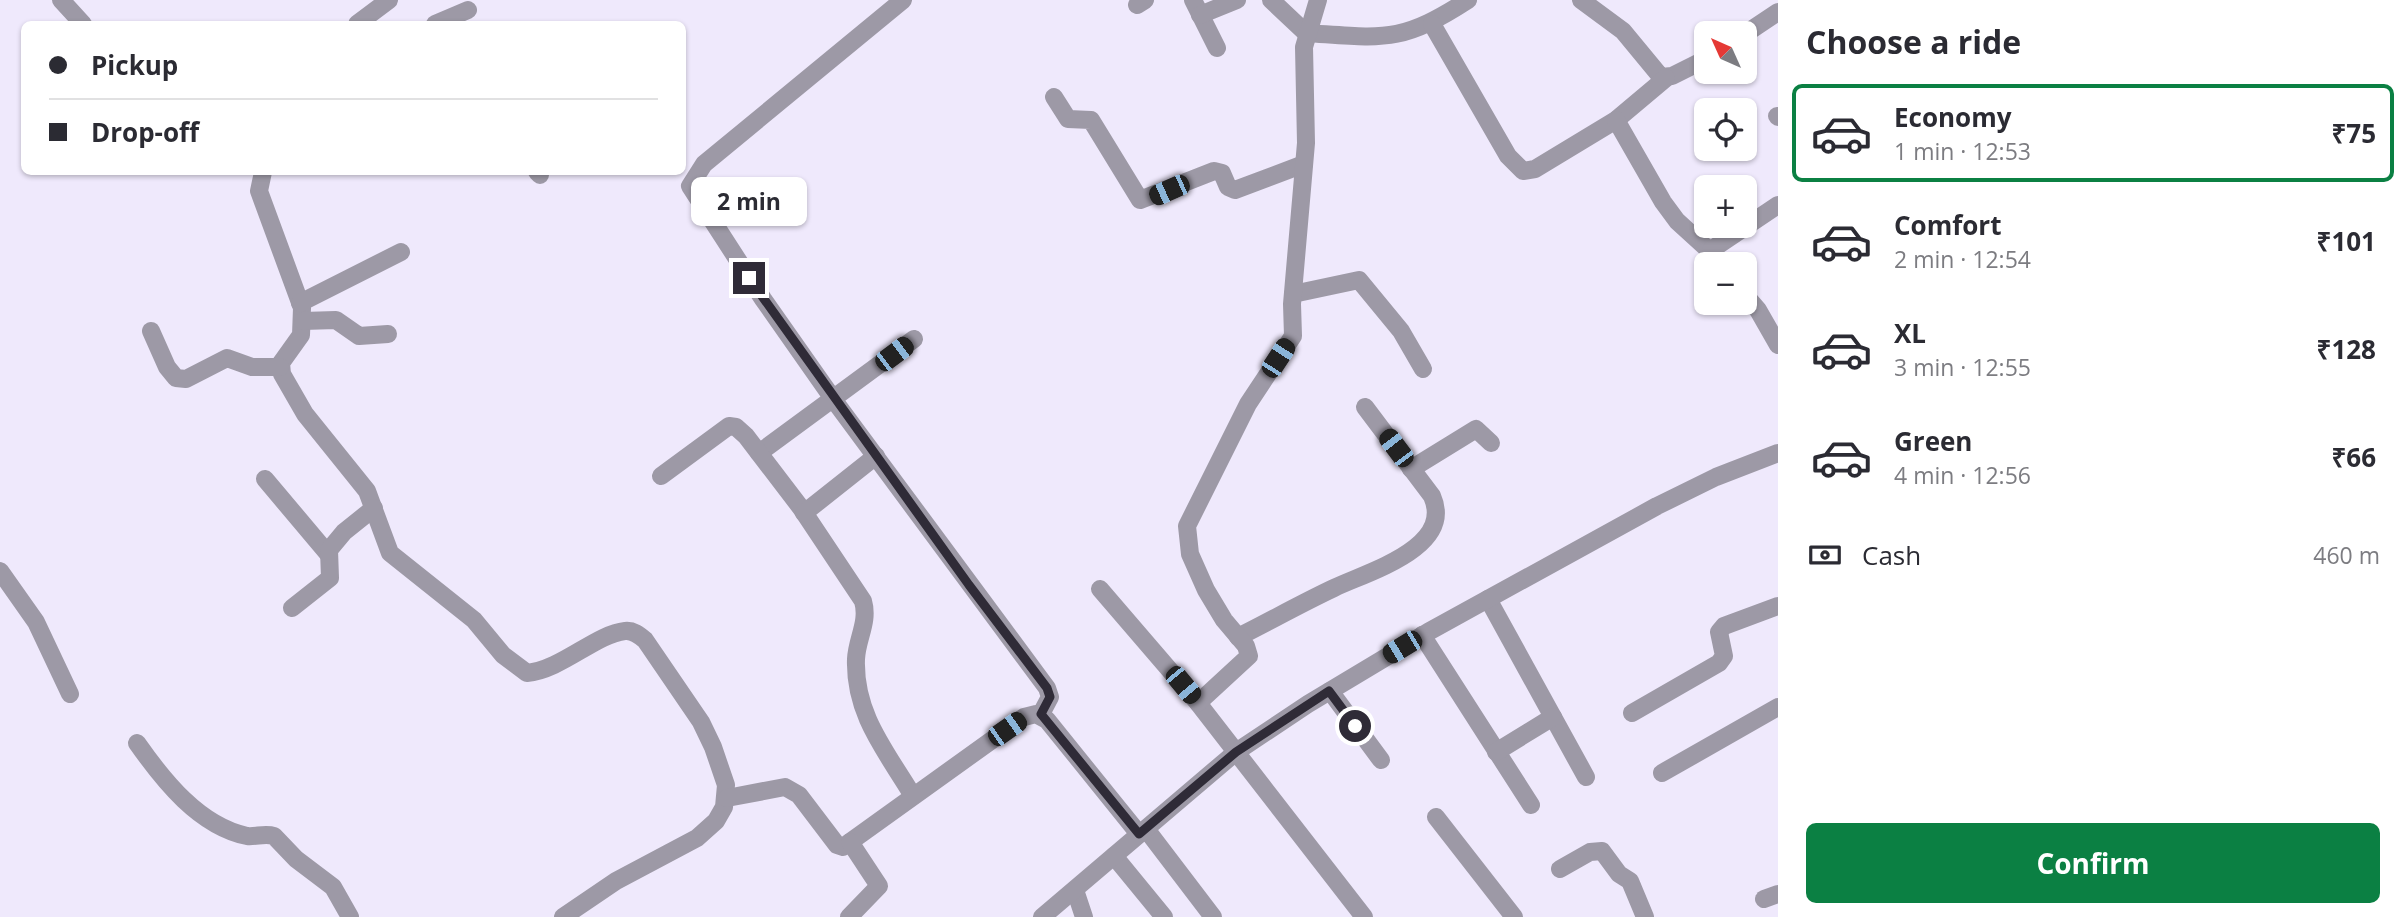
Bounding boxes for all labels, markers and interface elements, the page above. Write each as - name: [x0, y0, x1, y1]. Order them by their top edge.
- text: Choose a ride: [1806, 20, 2021, 63]
- north arrow: [1694, 21, 1757, 84]
- map controls: [1694, 21, 1757, 315]
- text: Pickup: [91, 47, 178, 83]
- button: locate: [1694, 98, 1757, 161]
- text: Economy: [1894, 99, 2012, 135]
- icon: car: [1810, 102, 1873, 165]
- text: Drop-off: [91, 114, 199, 150]
- text: ₹75: [2331, 115, 2376, 151]
- text: 1 min · 12:53: [1894, 135, 2031, 167]
- car: [1146, 172, 1193, 208]
- button: +: [1694, 175, 1757, 238]
- callout: 2 min: [691, 176, 807, 226]
- text: 2 min: [717, 185, 781, 217]
- text: Comfort: [1894, 207, 2001, 243]
- icon: car: [1810, 210, 1873, 273]
- text: ₹101: [2317, 223, 2376, 259]
- text: 2 min · 12:54: [1894, 243, 2031, 275]
- button: −: [1694, 252, 1757, 315]
- route end: [733, 262, 765, 294]
- text: XL: [1894, 315, 1926, 351]
- icon: car: [1810, 318, 1873, 381]
- text: ₹128: [2317, 331, 2376, 367]
- car: [871, 333, 918, 375]
- car: [1258, 335, 1299, 381]
- text: 3 min · 12:55: [1894, 351, 2031, 383]
- text: Green: [1894, 423, 1972, 459]
- car: [1375, 425, 1418, 471]
- icon: car: [1810, 426, 1873, 489]
- text: ₹66: [2331, 439, 2376, 475]
- text: 4 min · 12:56: [1894, 459, 2031, 491]
- icon: cash: [1806, 536, 1844, 574]
- text: Cash: [1862, 537, 1921, 573]
- text: 460 m: [2313, 539, 2380, 571]
- car: [1379, 627, 1426, 667]
- car: [1162, 662, 1205, 708]
- car: [984, 708, 1031, 750]
- route start: [1339, 710, 1371, 742]
- button: Confirm: [1806, 823, 2380, 903]

